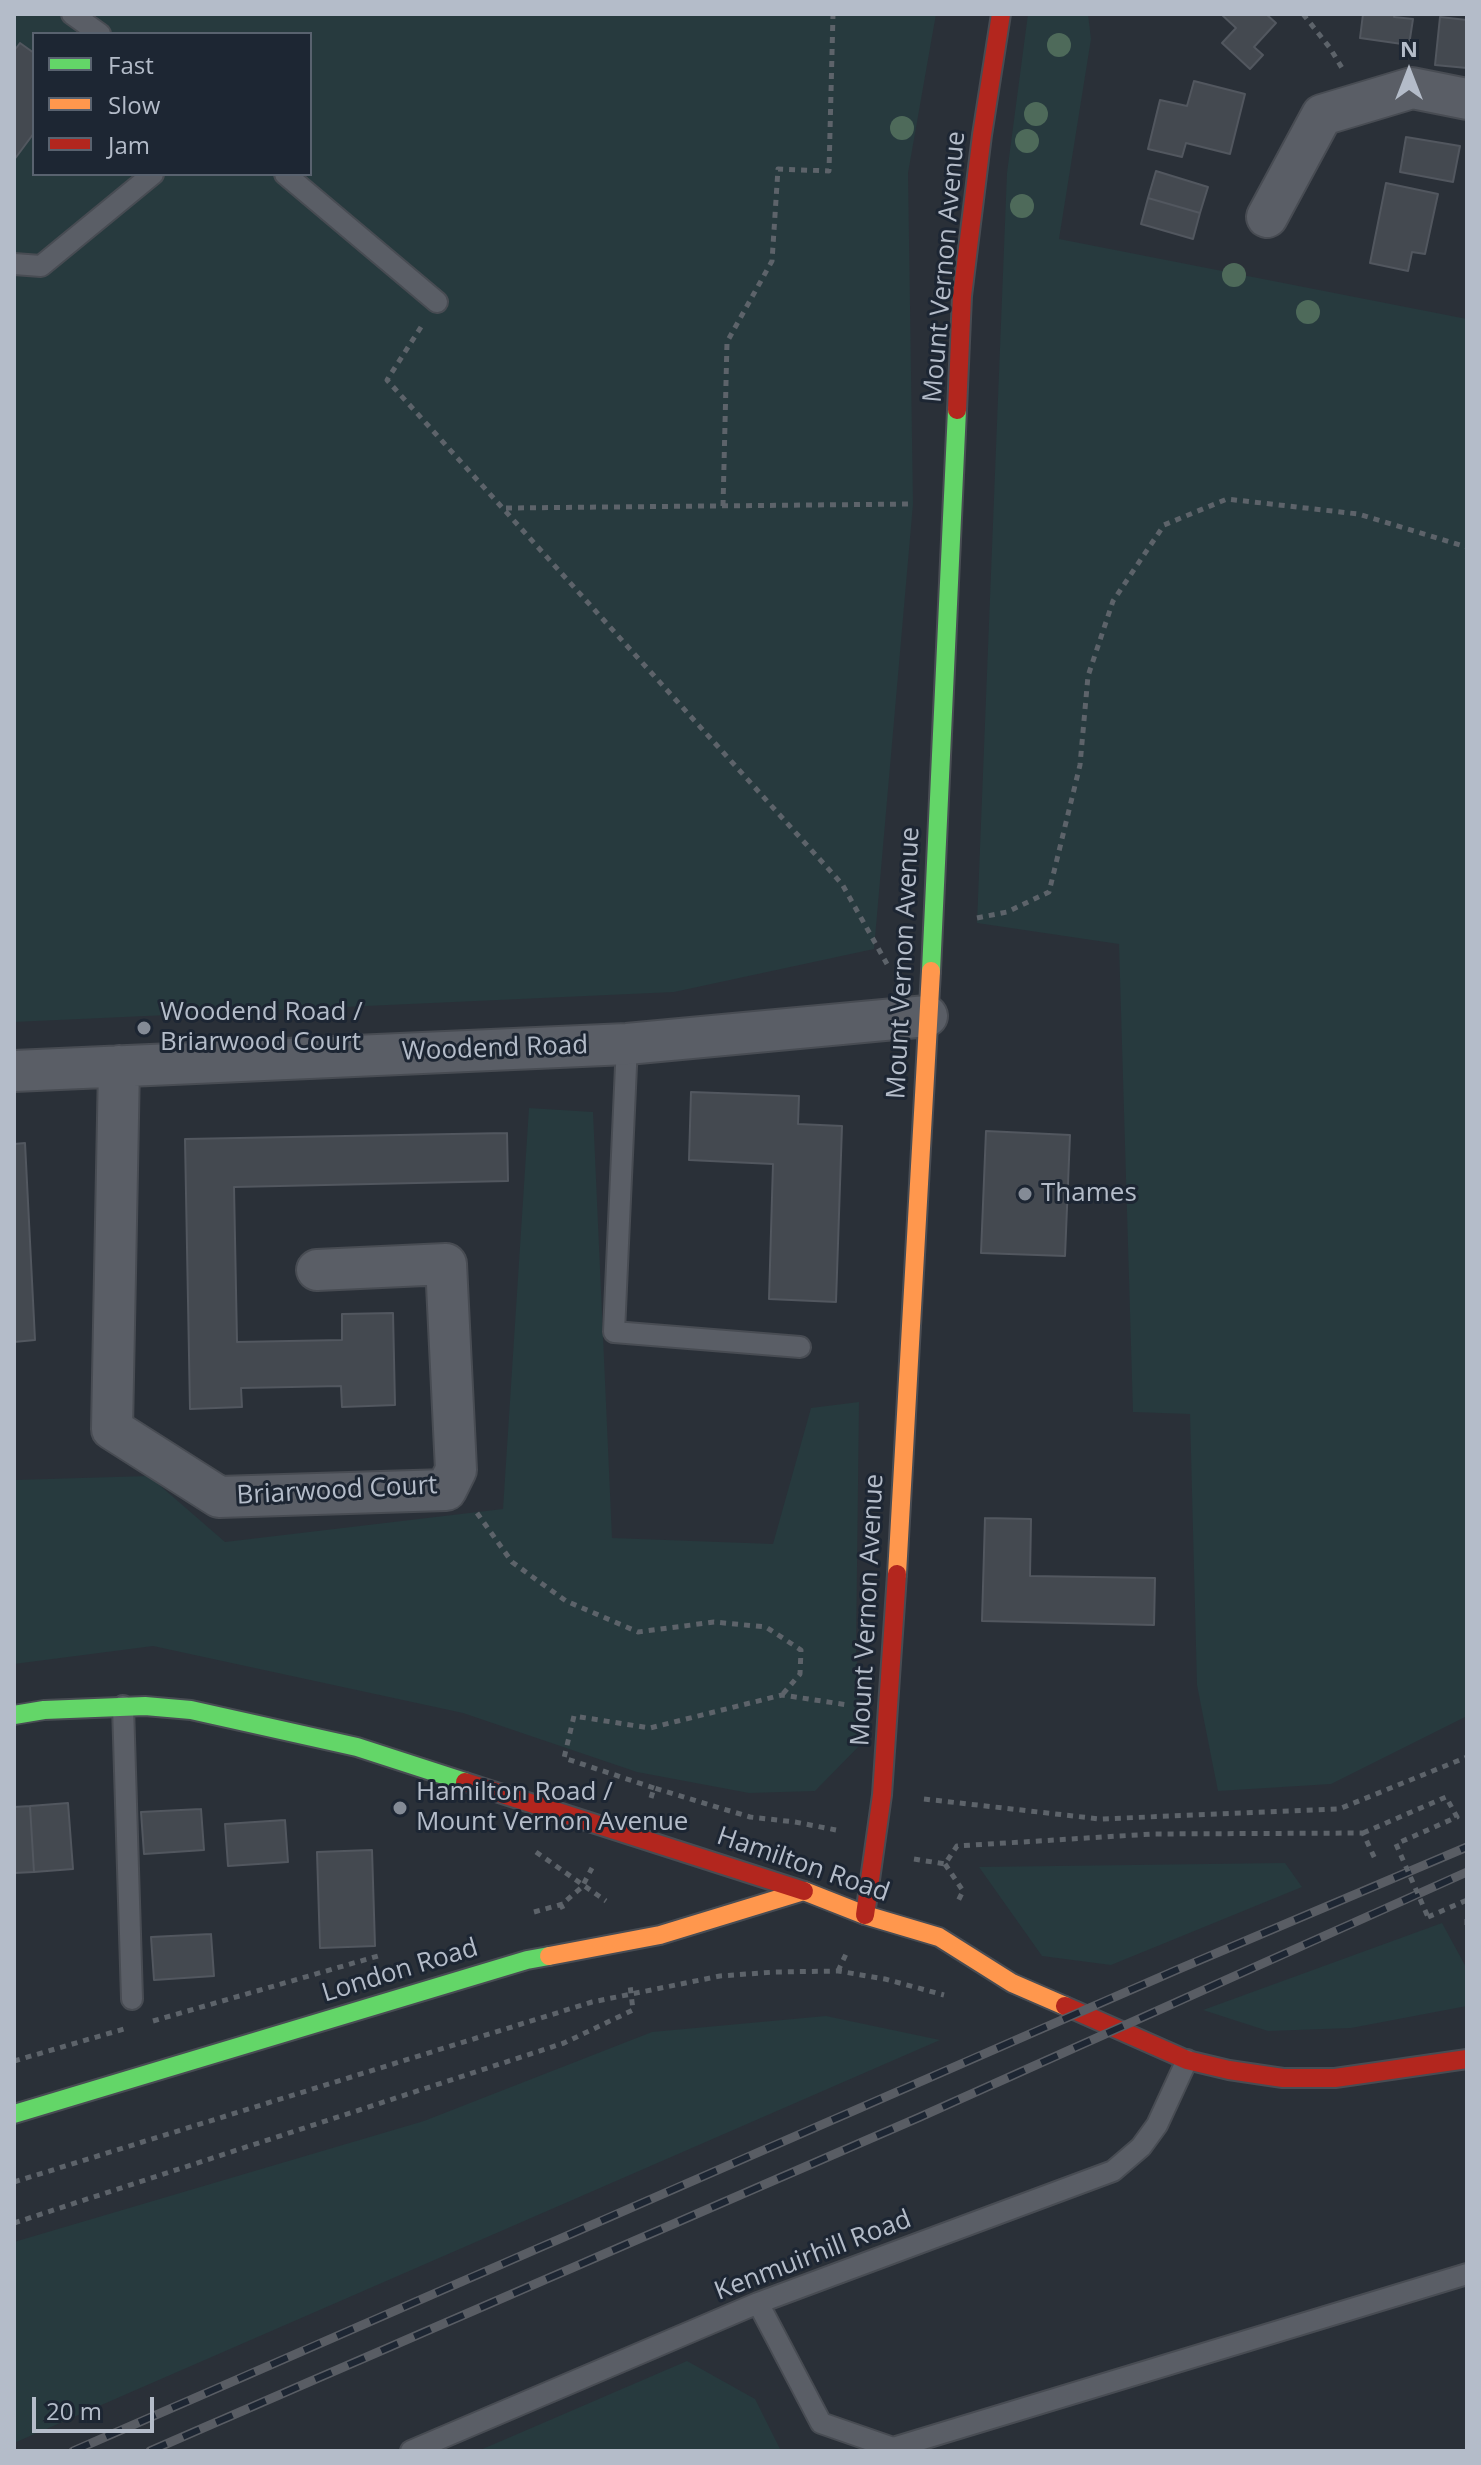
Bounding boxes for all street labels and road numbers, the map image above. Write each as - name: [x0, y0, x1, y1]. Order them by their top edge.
- street label: Mount Vernon Avenue: [918, 130, 972, 404]
- street label: Mount Vernon Avenue: [881, 826, 927, 1100]
- street label: Woodend Road: [401, 1030, 589, 1068]
- street label: Briarwood Court: [236, 1470, 438, 1512]
- street label: Mount Vernon Avenue: [845, 1473, 891, 1747]
- street label: Hamilton Road: [713, 1821, 893, 1909]
- street label: London Road: [318, 1932, 482, 2010]
- street label: Kenmuirhill Road: [710, 2204, 916, 2308]

